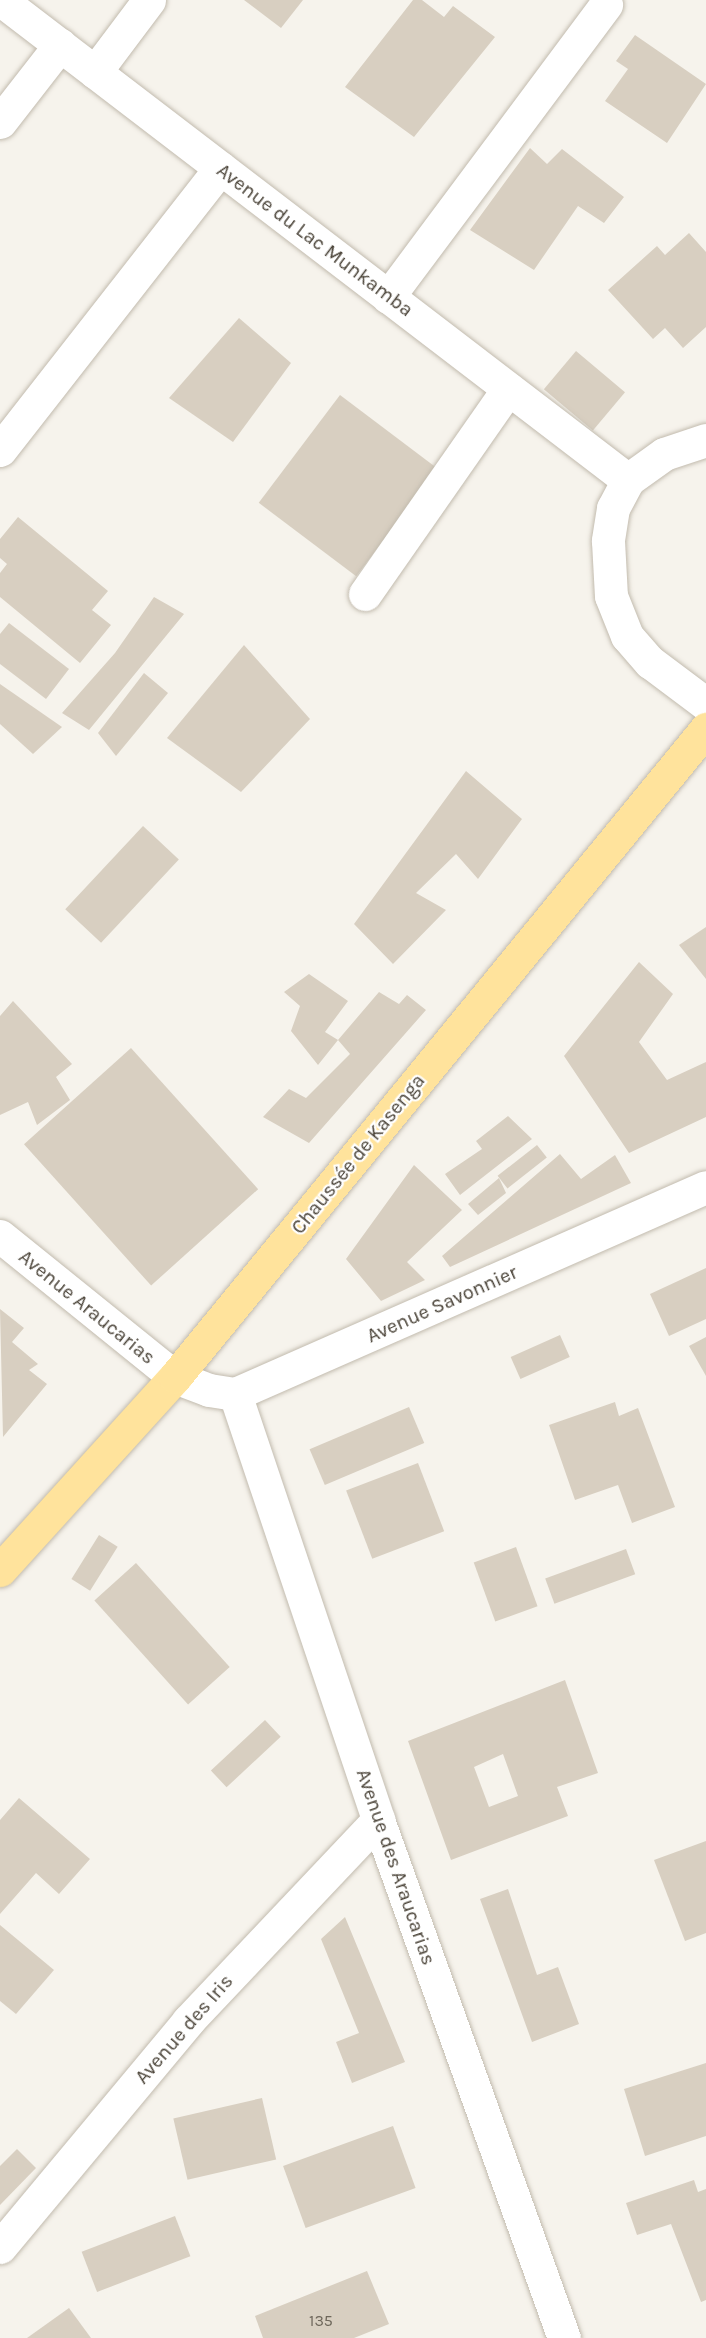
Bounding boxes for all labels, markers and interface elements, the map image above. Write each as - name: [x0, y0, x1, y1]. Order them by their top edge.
- street label: Avenue du Lac Munkamba: [212, 158, 418, 322]
- street label: Chaussée de Kasenga: [286, 1069, 430, 1239]
- street label: Avenue Araucarias: [14, 1245, 160, 1369]
- street label: Avenue Savonnier: [363, 1260, 521, 1348]
- street label: Avenue des Araucarias: [351, 1766, 441, 1968]
- street label: Avenue des Iris: [130, 1969, 238, 2089]
- house number: 135: [309, 2311, 333, 2331]

